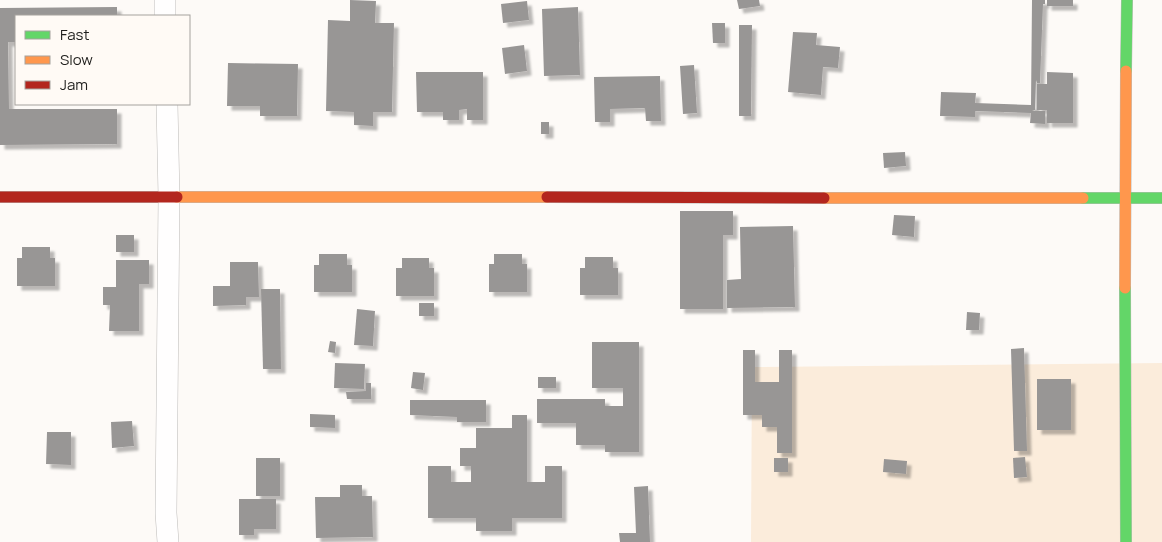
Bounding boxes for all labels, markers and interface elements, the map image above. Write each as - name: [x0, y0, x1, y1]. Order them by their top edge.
- legend: [15, 15, 190, 105]
- text: Fast: [60, 24, 89, 45]
- text: Slow: [60, 49, 93, 70]
- text: Jam: [60, 74, 88, 95]

